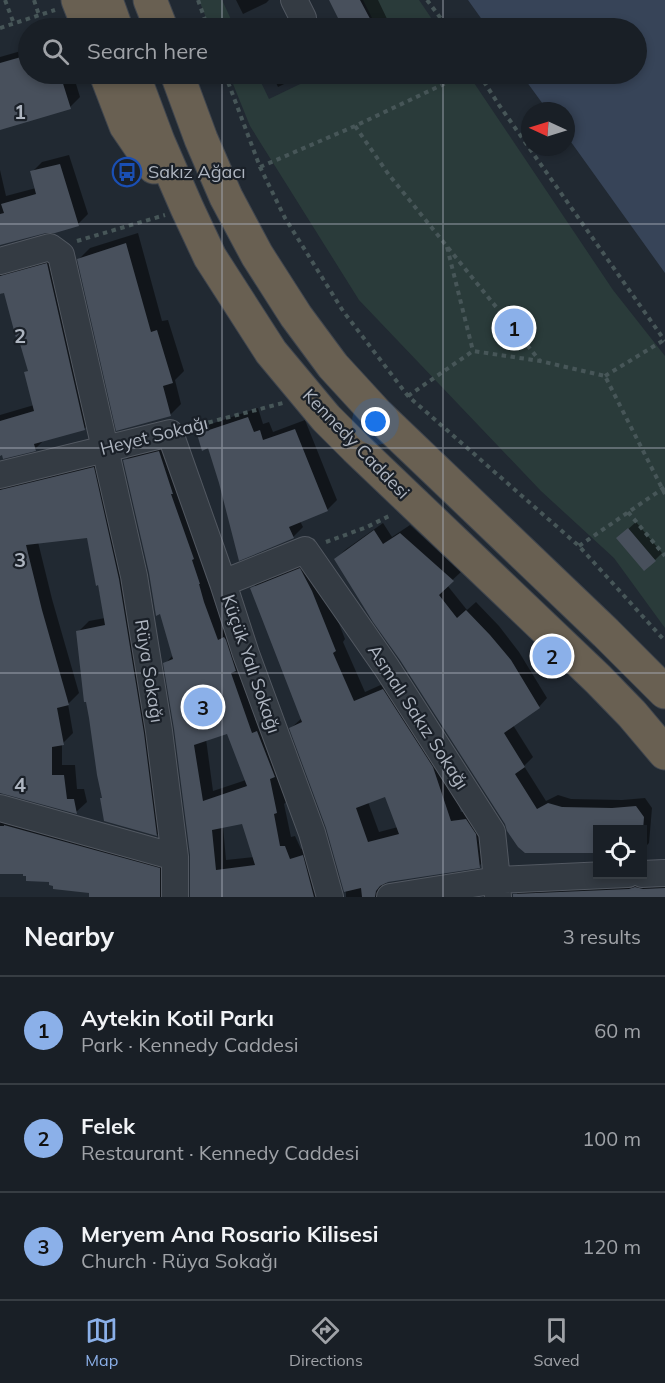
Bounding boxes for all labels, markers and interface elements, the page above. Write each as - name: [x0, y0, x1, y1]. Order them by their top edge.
- search box: [18, 18, 647, 84]
- icon: search: [39, 35, 72, 68]
- text: Search here: [87, 37, 208, 65]
- text: 1: [14, 99, 26, 124]
- north arrow: [521, 102, 575, 156]
- bus stop icon: Sakız Ağacı: [111, 156, 143, 188]
- place label: Sakız Ağacı: [148, 160, 246, 183]
- pin: 1: [494, 306, 534, 350]
- text: 2: [14, 323, 26, 348]
- street label: Kennedy Caddesi: [298, 384, 415, 504]
- your location: [361, 407, 390, 436]
- street label: Heyet Sokağı: [98, 411, 210, 460]
- text: 3: [14, 547, 26, 572]
- street label: Küçük Yalı Sokağı: [217, 591, 286, 736]
- street label: Rüya Sokağı: [130, 618, 169, 724]
- pin: 2: [532, 634, 572, 678]
- street label: Asmalı Sakız Sokağı: [363, 640, 474, 793]
- pin: 3: [184, 684, 222, 730]
- text: 4: [14, 772, 26, 797]
- map controls: [593, 825, 647, 879]
- button: locate: [593, 825, 647, 879]
- text: Nearby: [24, 920, 114, 953]
- text: 3 results: [563, 924, 641, 949]
- text: Aytekin Kotil Parkı: [81, 1004, 274, 1032]
- text: 1: [38, 1018, 50, 1043]
- text: 60 m: [594, 1018, 641, 1043]
- text: Park · Kennedy Caddesi: [81, 1032, 299, 1057]
- text: Felek: [81, 1112, 135, 1140]
- text: 2: [38, 1126, 50, 1151]
- text: 100 m: [582, 1126, 641, 1151]
- text: Restaurant · Kennedy Caddesi: [81, 1140, 359, 1165]
- text: Meryem Ana Rosario Kilisesi: [81, 1220, 379, 1248]
- text: 3: [38, 1234, 50, 1259]
- text: 120 m: [582, 1234, 641, 1259]
- text: Church · Rüya Sokağı: [81, 1248, 278, 1273]
- tab: Map: [85, 1314, 118, 1370]
- tab: Directions: [289, 1314, 363, 1370]
- tab: Saved: [534, 1314, 580, 1370]

